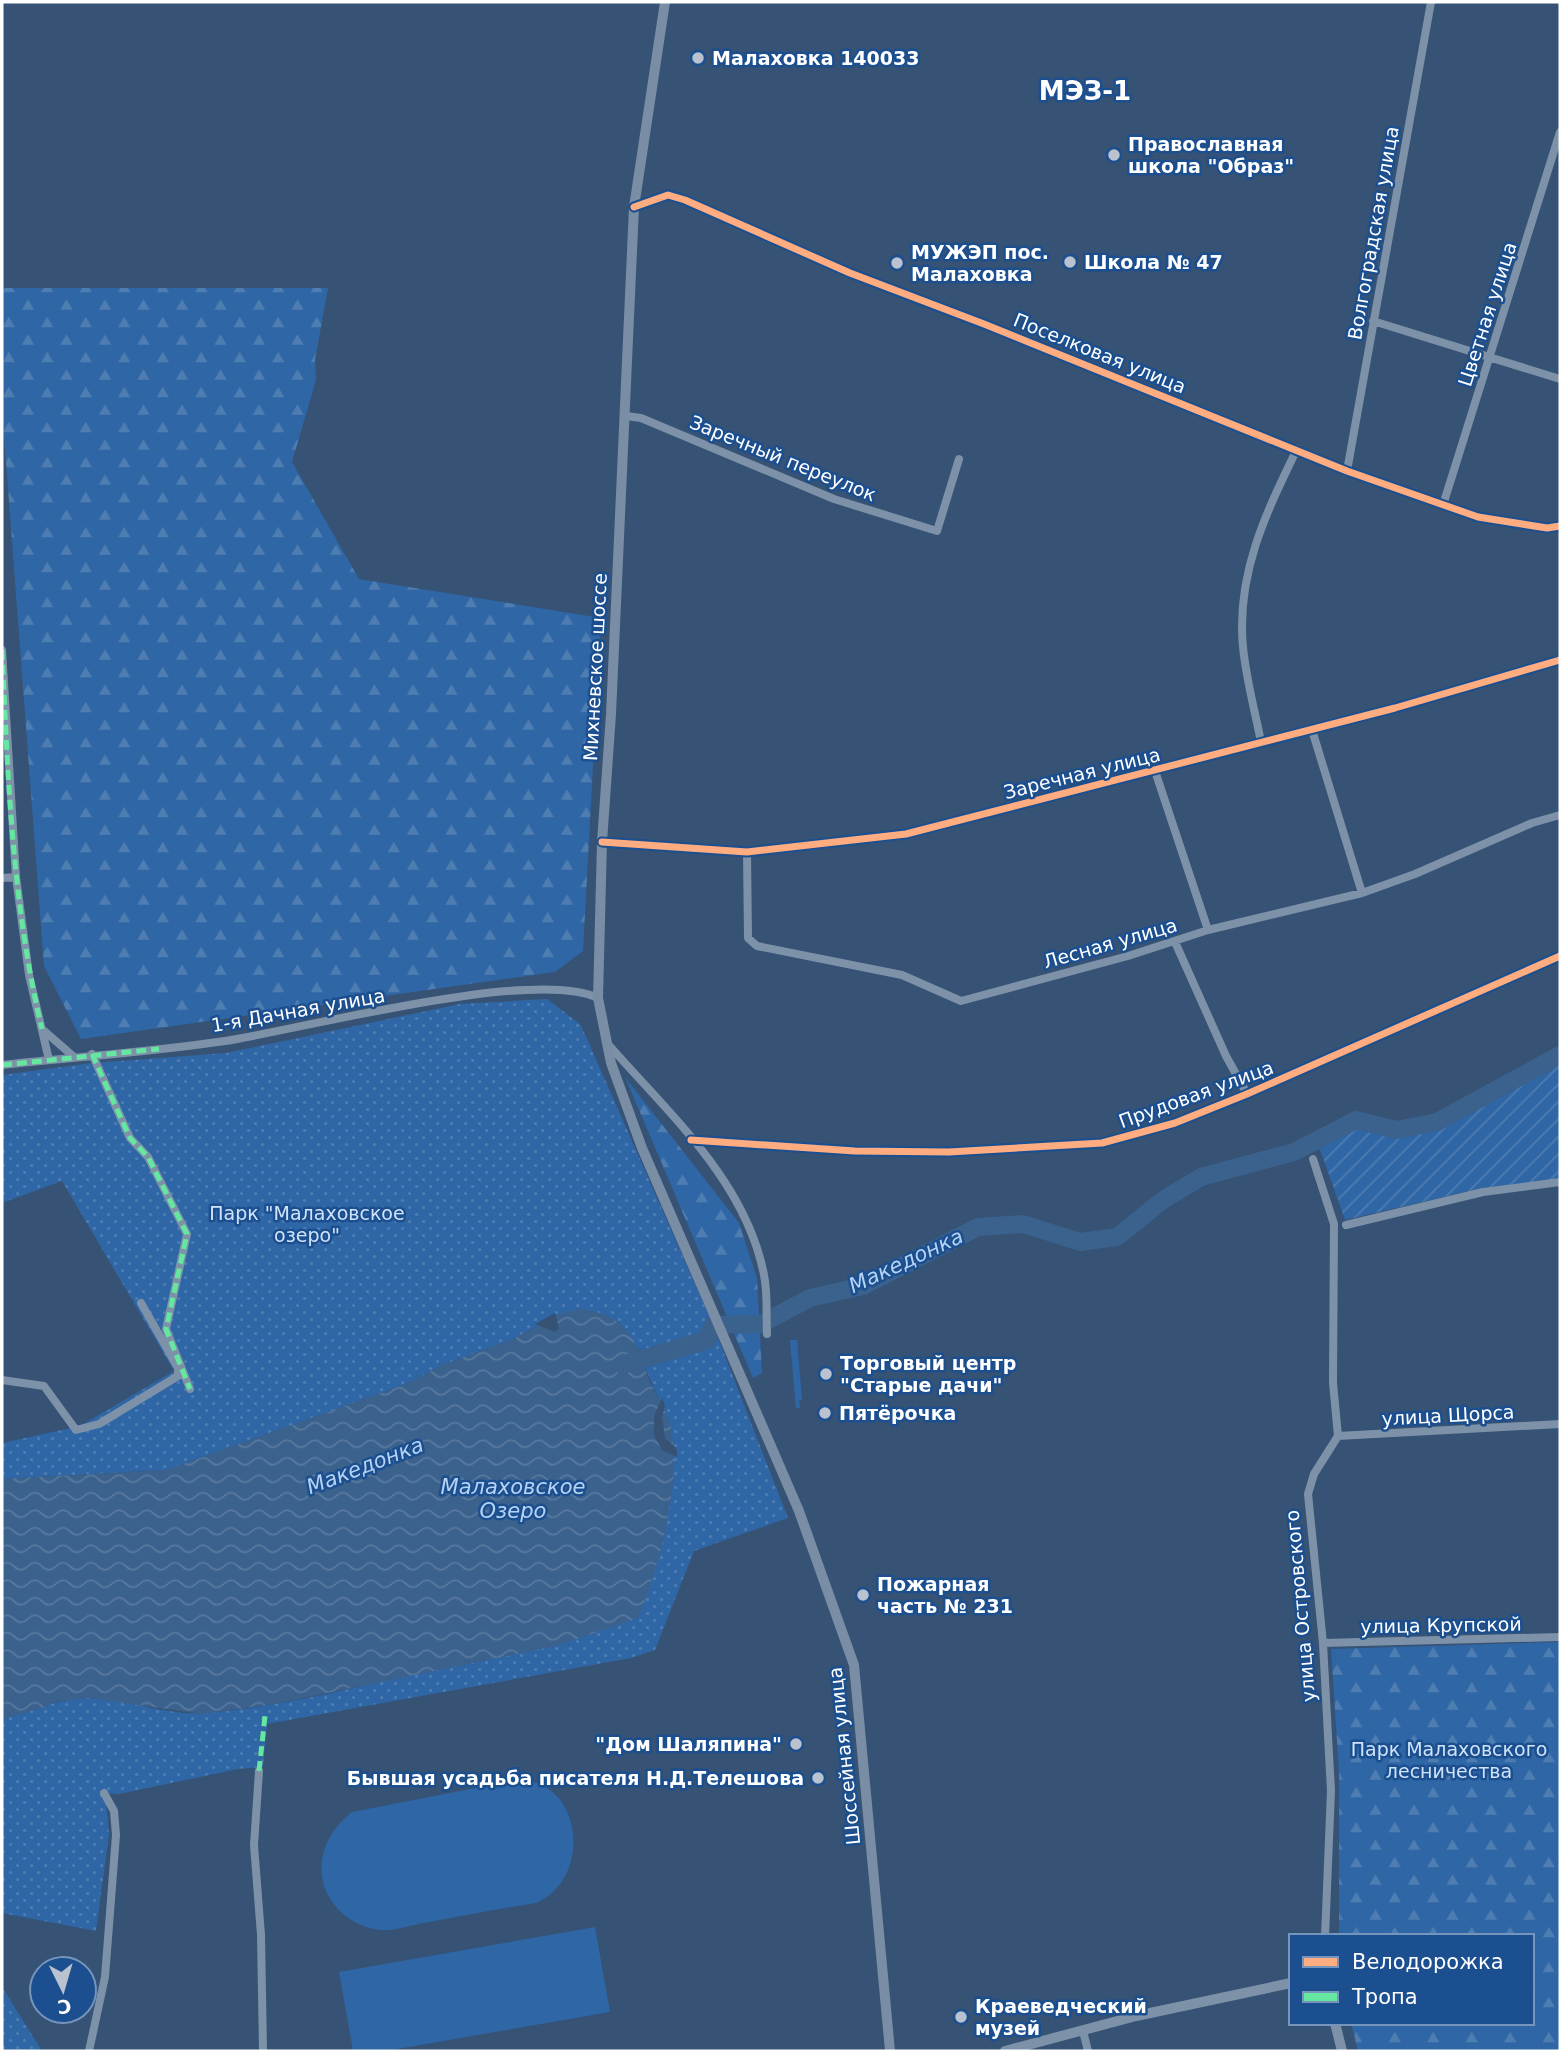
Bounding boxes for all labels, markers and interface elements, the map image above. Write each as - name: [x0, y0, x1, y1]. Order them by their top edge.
- place label: Малаховка 140033: [712, 47, 919, 69]
- marker: Малаховка 140033: [690, 50, 706, 66]
- district label: МЭЗ-1: [1039, 76, 1131, 106]
- street label: Волгоградская улица: [1343, 124, 1403, 342]
- place label: Православная школа "Образ": [1128, 133, 1294, 177]
- marker: Православная школа "Образ": [1106, 147, 1122, 163]
- street label: Цветная улица: [1453, 239, 1521, 389]
- place label: МУЖЭП пос. Малаховка: [911, 241, 1049, 285]
- place label: Школа № 47: [1084, 251, 1223, 273]
- marker: Школа № 47: [1062, 254, 1078, 270]
- marker: МУЖЭП пос. Малаховка: [889, 255, 905, 271]
- street label: Поселковая улица: [1011, 308, 1189, 398]
- street label: Заречный переулок: [687, 411, 879, 505]
- street label: Михневское шоссе: [579, 572, 611, 762]
- street label: Заречная улица: [1001, 743, 1163, 803]
- street label: Лесная улица: [1041, 913, 1179, 973]
- street label: 1-я Дачная улица: [209, 984, 387, 1036]
- street label: Прудовая улица: [1116, 1056, 1276, 1132]
- park label: Парк "Малаховское озеро": [209, 1202, 405, 1246]
- water label: Македонка: [845, 1224, 967, 1298]
- place label: Торговый центр "Старые дачи": [840, 1352, 1016, 1396]
- marker: Торговый центр "Старые дачи": [818, 1366, 834, 1382]
- street label: улица Щорса: [1381, 1401, 1515, 1429]
- place label: Пятёрочка: [839, 1402, 956, 1424]
- marker: Пятёрочка: [817, 1405, 833, 1421]
- water label: Македонка: [303, 1433, 427, 1499]
- water label: Малаховское Озеро: [441, 1475, 585, 1523]
- street label: улица Островского: [1281, 1509, 1319, 1703]
- place label: Пожарная часть № 231: [877, 1573, 1013, 1617]
- marker: Пожарная часть № 231: [855, 1587, 871, 1603]
- street label: улица Крупской: [1360, 1613, 1522, 1637]
- street label: Шоссейная улица: [824, 1666, 864, 1846]
- place label: "Дом Шаляпина": [595, 1733, 782, 1755]
- marker: "Дом Шаляпина": [788, 1736, 804, 1752]
- park label: Парк Малаховского лесничества: [1351, 1738, 1547, 1782]
- place label: Бывшая усадьба писателя Н.Д.Телешова: [347, 1767, 804, 1789]
- marker: Бывшая усадьба писателя Н.Д.Телешова: [810, 1770, 826, 1786]
- legend: [1289, 1934, 1534, 2025]
- text: Велодорожка: [1352, 1950, 1504, 1974]
- north arrow: [28, 1955, 98, 2025]
- text: Тропа: [1351, 1985, 1418, 2009]
- text: С: [57, 1995, 72, 2019]
- place label: Краеведческий музей: [975, 1995, 1147, 2039]
- marker: Краеведческий музей: [953, 2009, 969, 2025]

